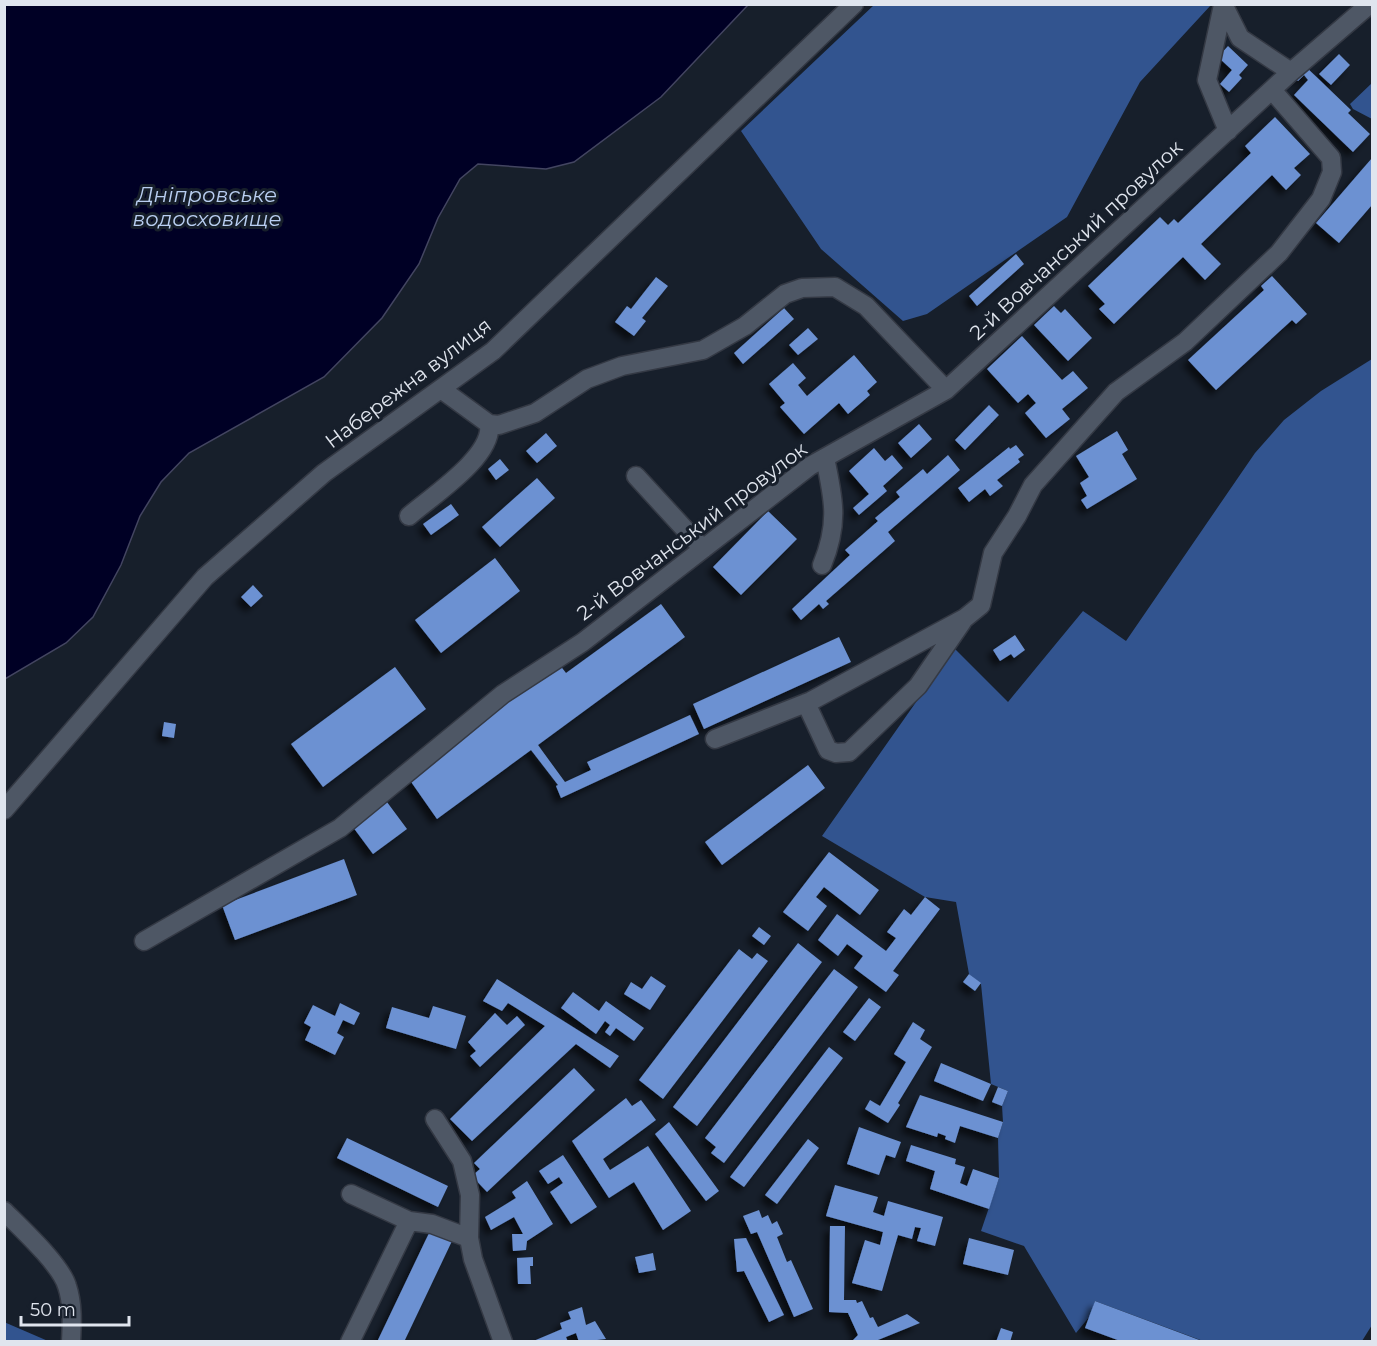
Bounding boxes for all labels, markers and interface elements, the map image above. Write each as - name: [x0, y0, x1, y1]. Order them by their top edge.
- street label: 2-й Вовчанський провулок: [965, 135, 1187, 345]
- water label: Дніпровське водосховище: [132, 182, 282, 231]
- street label: Набережна вулиця: [320, 313, 496, 453]
- street label: 2-й Вовчанський провулок: [572, 436, 812, 625]
- scale bar: [21, 1289, 129, 1327]
- text: 50 m: [30, 1299, 76, 1321]

